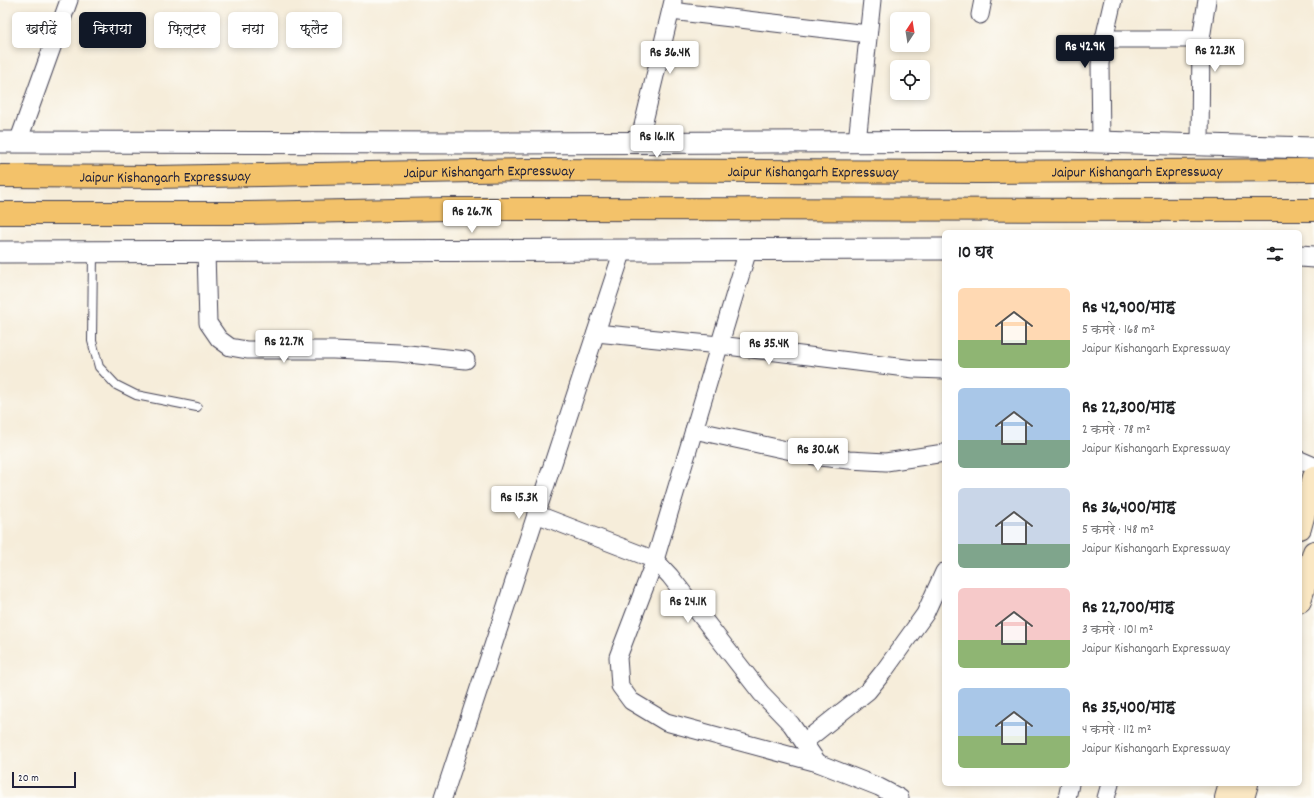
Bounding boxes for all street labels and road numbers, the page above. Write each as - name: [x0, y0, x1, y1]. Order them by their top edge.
- street label: Jaipur Kishangarh Expressway: [403, 161, 575, 185]
- street label: Jaipur Kishangarh Expressway: [727, 162, 899, 185]
- street label: Jaipur Kishangarh Expressway: [1051, 162, 1223, 185]
- street label: Jaipur Kishangarh Expressway: [79, 166, 252, 190]

